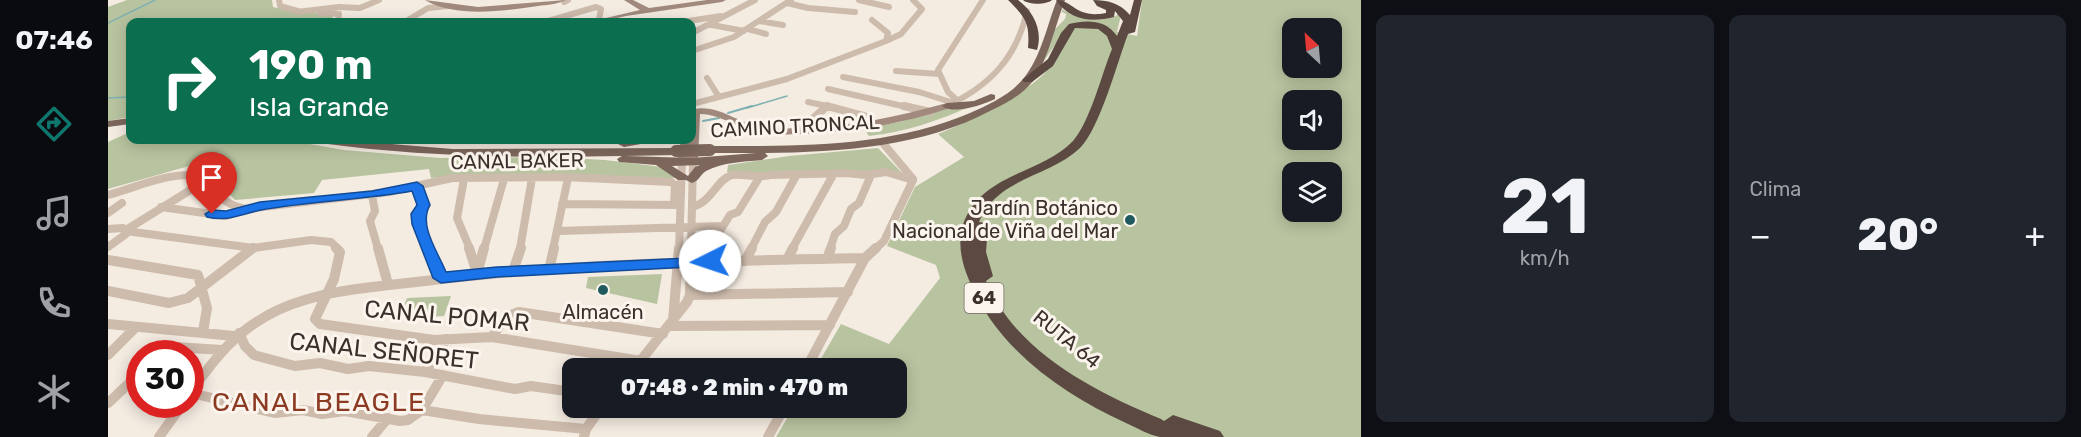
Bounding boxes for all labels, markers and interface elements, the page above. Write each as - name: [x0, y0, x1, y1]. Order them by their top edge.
- north arrow: [1282, 18, 1342, 78]
- map controls: [1282, 18, 1342, 222]
- text: 07:46: [15, 24, 93, 56]
- text: 190 m: [249, 40, 373, 90]
- icon: right: [150, 42, 228, 120]
- button: sound: [1282, 90, 1342, 150]
- text: Isla Grande: [249, 91, 389, 123]
- icon: directions: [33, 103, 75, 145]
- street label: CAMINO TRONCAL: [710, 110, 880, 142]
- street label: CANAL BAKER: [450, 148, 584, 174]
- pin: [186, 152, 237, 214]
- text: 21: [1500, 160, 1589, 253]
- icon: arrive: [195, 161, 228, 194]
- button: layers: [1282, 162, 1342, 222]
- text: Clima: [1750, 177, 1801, 201]
- icon: music: [33, 192, 75, 234]
- place label: Jardín Botánico Nacional de Viña del Mar: [892, 196, 1118, 243]
- text: 20°: [1857, 208, 1938, 261]
- marker: Jardín Botánico Nacional de Viña del Mar: [1123, 213, 1137, 227]
- text: −: [1750, 216, 1771, 255]
- text: +: [2024, 216, 2045, 255]
- position arrow: [678, 229, 742, 293]
- text: km/h: [1520, 246, 1570, 270]
- icon: phone: [33, 282, 75, 324]
- marker: Almacén: [596, 283, 610, 297]
- road number: 64: [964, 283, 1004, 313]
- street label: CANAL POMAR: [363, 295, 531, 337]
- place label: Almacén: [562, 300, 644, 324]
- street label: RUTA 64: [1029, 305, 1105, 373]
- street label: CANAL SEÑORET: [288, 327, 480, 375]
- speed limit sign: 30: [126, 340, 204, 418]
- icon: climate: [33, 371, 75, 413]
- text: 07:48 · 2 min · 470 m: [621, 374, 848, 401]
- district label: CANAL BEAGLE: [212, 386, 426, 418]

